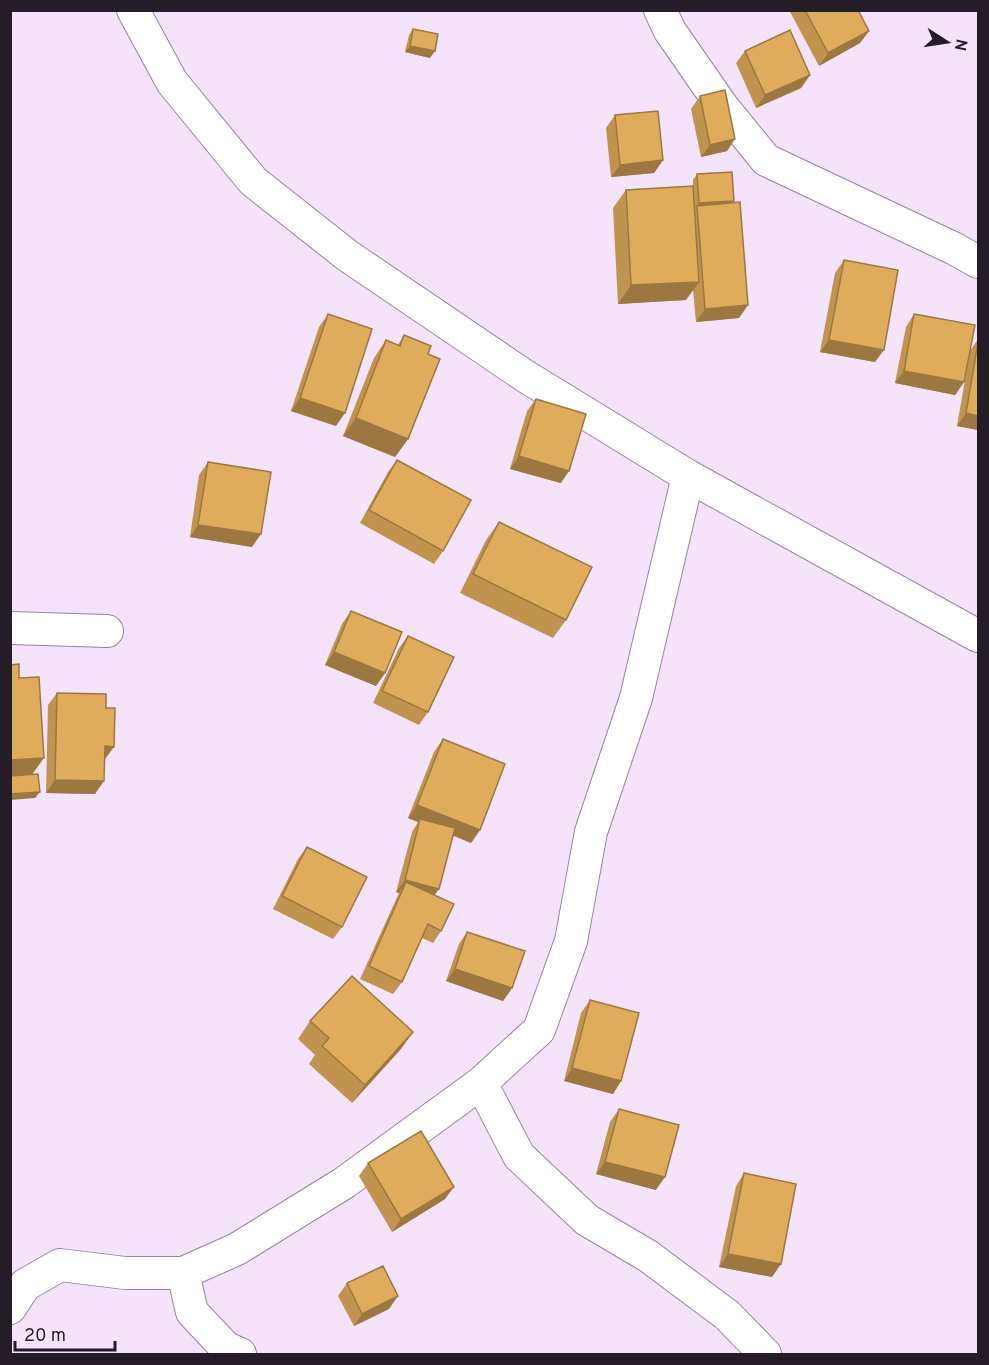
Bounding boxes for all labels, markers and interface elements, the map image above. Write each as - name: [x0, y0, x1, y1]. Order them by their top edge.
- north arrow: [917, 12, 977, 72]
- text: N: [949, 37, 971, 52]
- scale bar: [15, 1314, 116, 1352]
- text: 20 m: [24, 1325, 66, 1348]

